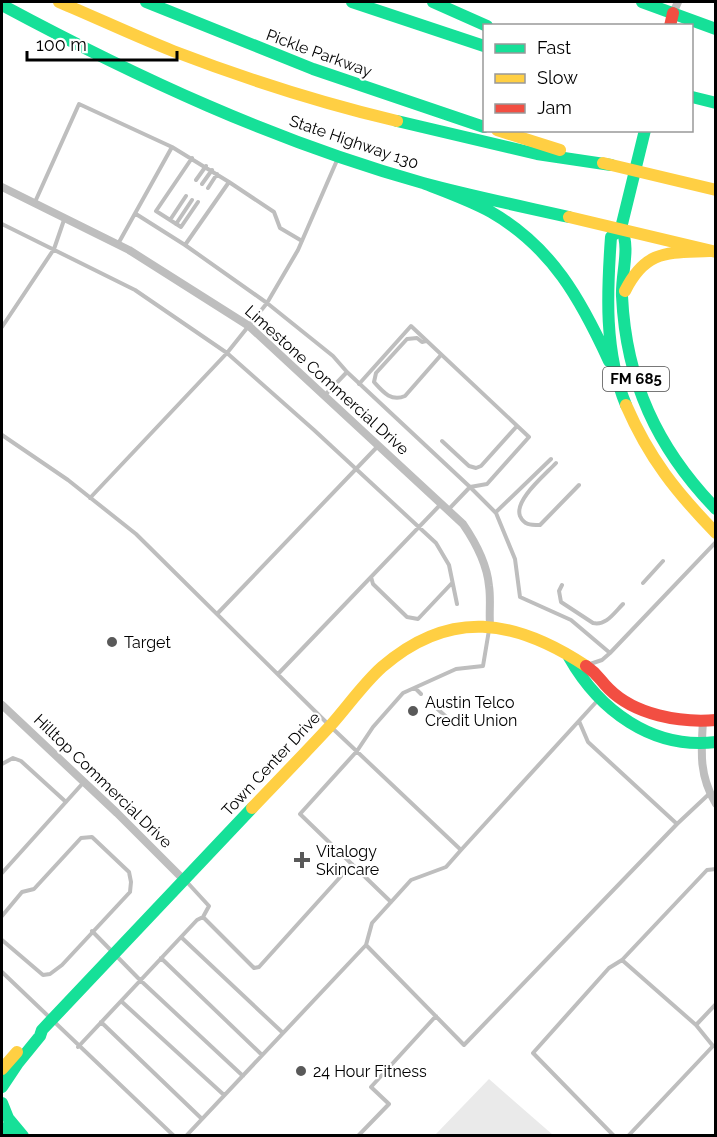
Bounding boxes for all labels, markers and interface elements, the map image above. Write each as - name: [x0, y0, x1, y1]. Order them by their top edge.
- scale bar: [27, 24, 177, 62]
- legend: [483, 24, 693, 132]
- street label: Pickle Parkway: [264, 25, 375, 81]
- text: 100 m: [36, 34, 87, 55]
- text: Fast: [537, 37, 571, 58]
- text: Slow: [537, 67, 578, 88]
- text: Jam: [537, 97, 572, 118]
- street label: State Highway 130: [287, 111, 421, 173]
- street label: Limestone Commercial Drive: [241, 301, 413, 459]
- road number: FM 685: [603, 367, 669, 391]
- place label: Target: [124, 633, 171, 652]
- marker: Target: [105, 635, 119, 649]
- place label: Austin Telco Credit Union: [425, 693, 517, 730]
- marker: Austin Telco Credit Union: [406, 704, 420, 718]
- street label: Town Center Drive: [218, 708, 324, 820]
- street label: Hilltop Commercial Drive: [30, 710, 176, 852]
- place label: Vitalogy Skincare: [316, 842, 379, 879]
- marker: Vitalogy Skincare: [293, 851, 311, 869]
- place label: 24 Hour Fitness: [313, 1062, 427, 1081]
- marker: 24 Hour Fitness: [294, 1064, 308, 1078]

